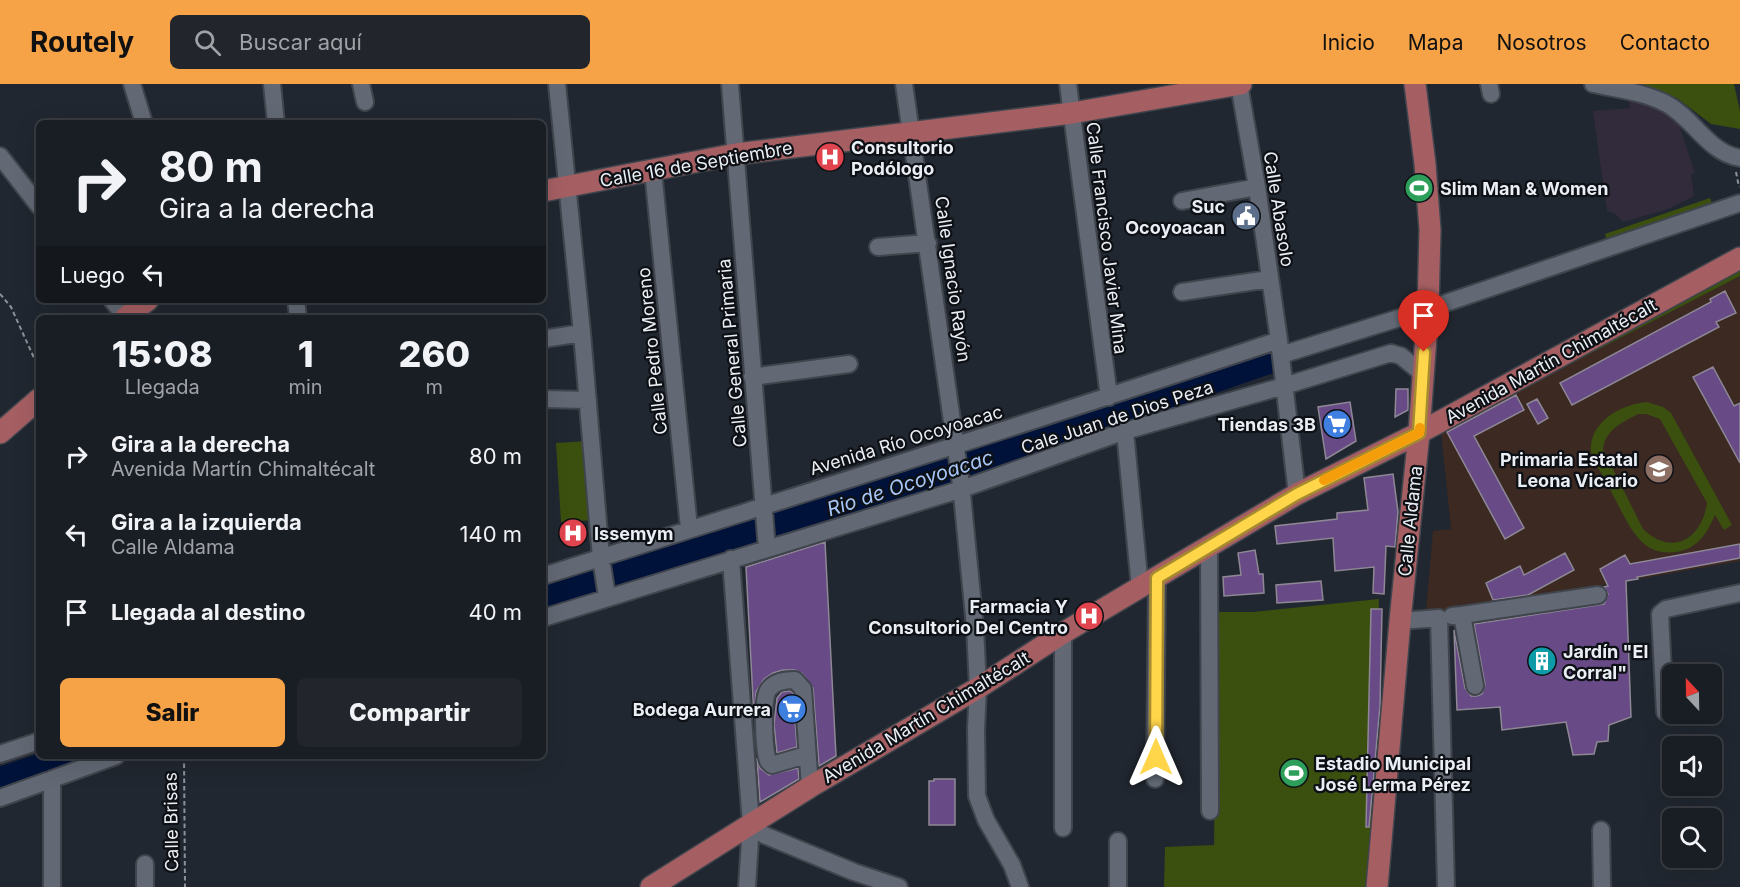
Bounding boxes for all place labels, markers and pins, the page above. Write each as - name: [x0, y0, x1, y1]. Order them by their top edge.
- place label: Consultorio Podólogo: [851, 137, 954, 179]
- hospital icon: Consultorio Podólogo: [814, 141, 846, 173]
- sports icon: Slim Man & Women: [1403, 172, 1435, 204]
- place label: Slim Man & Women: [1440, 178, 1608, 199]
- place label: Suc Ocoyoacan: [1125, 196, 1225, 238]
- public building icon: Suc Ocoyoacan: [1230, 200, 1262, 232]
- pin: [1398, 290, 1449, 352]
- supermarket icon: Tiendas 3B: [1321, 408, 1353, 440]
- place label: Tiendas 3B: [1218, 414, 1316, 435]
- place label: Primaria Estatal Leona Vicario: [1500, 449, 1638, 491]
- school or university icon: Primaria Estatal Leona Vicario: [1643, 453, 1675, 485]
- hospital icon: Issemym: [557, 517, 589, 549]
- place label: Issemym: [594, 523, 673, 544]
- place label: Farmacia Y Consultorio Del Centro: [868, 596, 1068, 638]
- hospital icon: Farmacia Y Consultorio Del Centro: [1073, 600, 1105, 632]
- place label: Jardín "El Corral": [1563, 641, 1648, 683]
- building icon: Jardín "El Corral": [1526, 645, 1558, 677]
- supermarket icon: Bodega Aurrera: [776, 693, 808, 725]
- place label: Bodega Aurrera: [633, 699, 771, 720]
- place label: Estadio Municipal José Lerma Pérez: [1315, 753, 1471, 795]
- sports icon: Estadio Municipal José Lerma Pérez: [1278, 757, 1310, 789]

